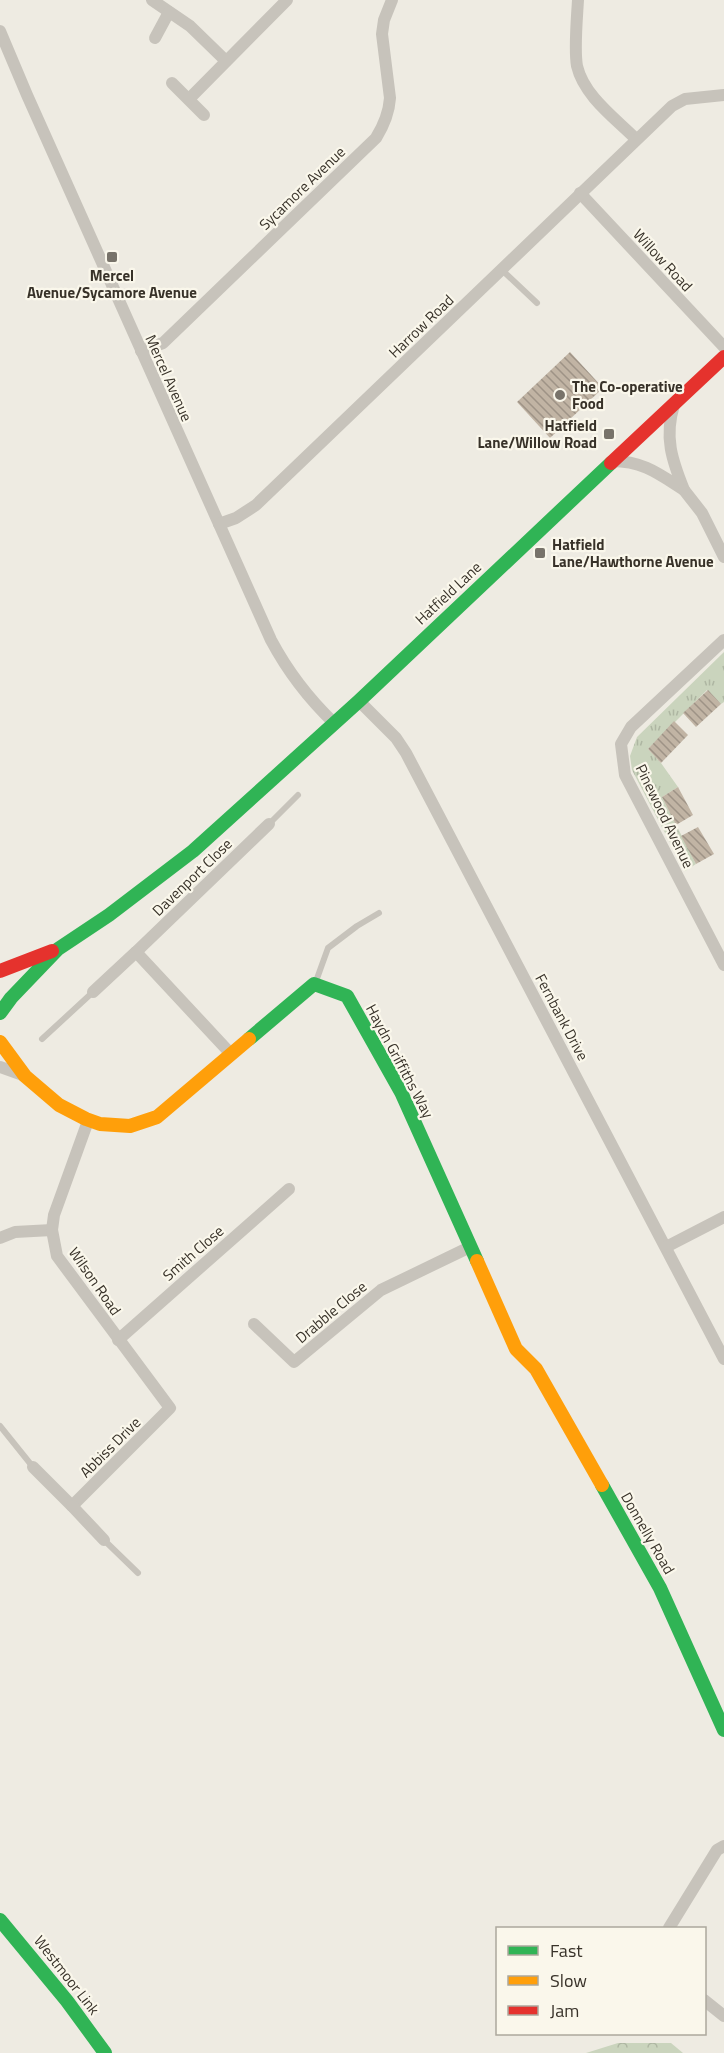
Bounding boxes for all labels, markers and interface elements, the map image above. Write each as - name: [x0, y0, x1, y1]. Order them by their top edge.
- street label: Sycamore Avenue: [254, 141, 350, 235]
- street label: Willow Road: [628, 223, 698, 297]
- marker: Mercel Avenue/Sycamore Avenue: [105, 250, 119, 264]
- place label: Mercel Avenue/Sycamore Avenue: [27, 264, 197, 304]
- street label: Harrow Road: [383, 289, 459, 363]
- street label: Mercel Avenue: [140, 331, 198, 425]
- place label: The Co-operative Food: [572, 375, 683, 415]
- marker: The Co-operative Food: [553, 388, 567, 402]
- place label: Hatfield Lane/Willow Road: [477, 414, 597, 454]
- marker: Hatfield Lane/Willow Road: [602, 427, 616, 441]
- place label: Hatfield Lane/Hawthorne Avenue: [552, 533, 714, 573]
- marker: Hatfield Lane/Hawthorne Avenue: [533, 546, 547, 560]
- street label: Hatfield Lane: [410, 556, 486, 630]
- street label: Pinewood Avenue: [630, 760, 700, 872]
- street label: Davenport Close: [147, 833, 237, 921]
- street label: Fernbank Drive: [529, 970, 595, 1064]
- street label: Haydn Griffiths Way: [360, 1000, 440, 1122]
- street label: Smith Close: [157, 1220, 229, 1286]
- street label: Wilson Road: [63, 1242, 127, 1320]
- street label: Drabble Close: [290, 1275, 372, 1349]
- street label: Abbiss Drive: [74, 1411, 146, 1483]
- street label: Donnelly Road: [615, 1488, 681, 1578]
- legend: [496, 1927, 706, 2035]
- street label: Westmoor Link: [29, 1930, 105, 2020]
- text: Fast: [550, 1937, 583, 1964]
- text: Slow: [550, 1967, 587, 1994]
- text: Jam: [550, 1997, 579, 2024]

